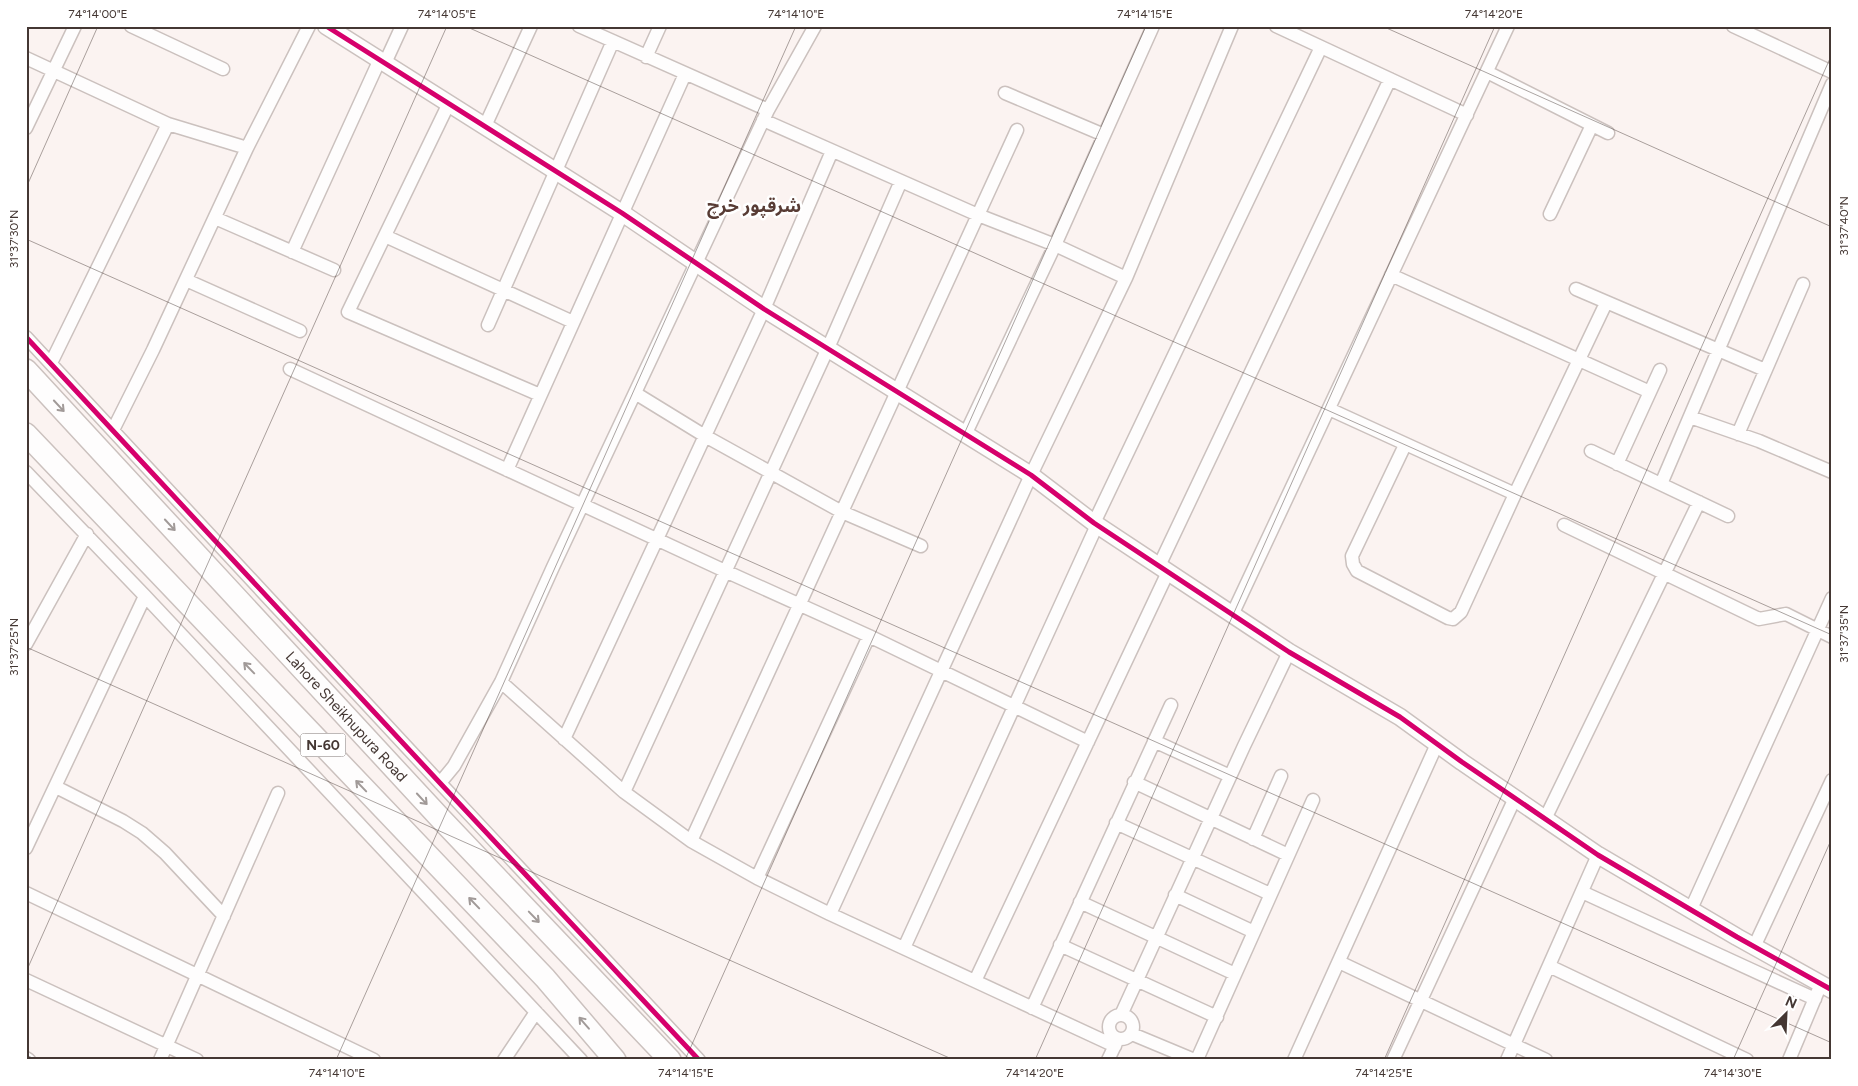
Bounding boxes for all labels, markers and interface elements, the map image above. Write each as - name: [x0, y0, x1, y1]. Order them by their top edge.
- text: 74°14'00"E: [68, 7, 128, 21]
- text: 74°14'05"E: [418, 7, 476, 21]
- text: 74°14'10"E: [768, 7, 824, 21]
- text: 74°14'15"E: [1117, 7, 1173, 21]
- text: 74°14'20"E: [1465, 7, 1523, 21]
- district label: شرقپور خرچ: [707, 195, 801, 219]
- text: 31°37'40"N: [1837, 196, 1851, 256]
- text: 31°37'30"N: [7, 210, 21, 268]
- one-way arrow: [53, 400, 65, 412]
- one-way arrow: [164, 519, 176, 532]
- text: 31°37'35"N: [1837, 605, 1851, 663]
- text: 31°37'25"N: [7, 618, 21, 676]
- street label: Lahore Sheikhupura Road: [282, 648, 411, 786]
- one-way arrow: [243, 662, 255, 674]
- road number: N-60: [300, 734, 346, 756]
- one-way arrow: [355, 779, 367, 792]
- one-way arrow: [416, 793, 428, 805]
- one-way arrow: [468, 897, 480, 910]
- one-way arrow: [528, 911, 540, 923]
- north arrow: [1760, 988, 1810, 1038]
- text: N: [1783, 993, 1799, 1013]
- one-way arrow: [578, 1016, 589, 1029]
- text: 74°14'10"E: [309, 1066, 365, 1080]
- text: 74°14'15"E: [658, 1066, 714, 1080]
- text: 74°14'20"E: [1006, 1066, 1064, 1080]
- text: 74°14'25"E: [1355, 1066, 1413, 1080]
- text: 74°14'30"E: [1704, 1066, 1762, 1080]

